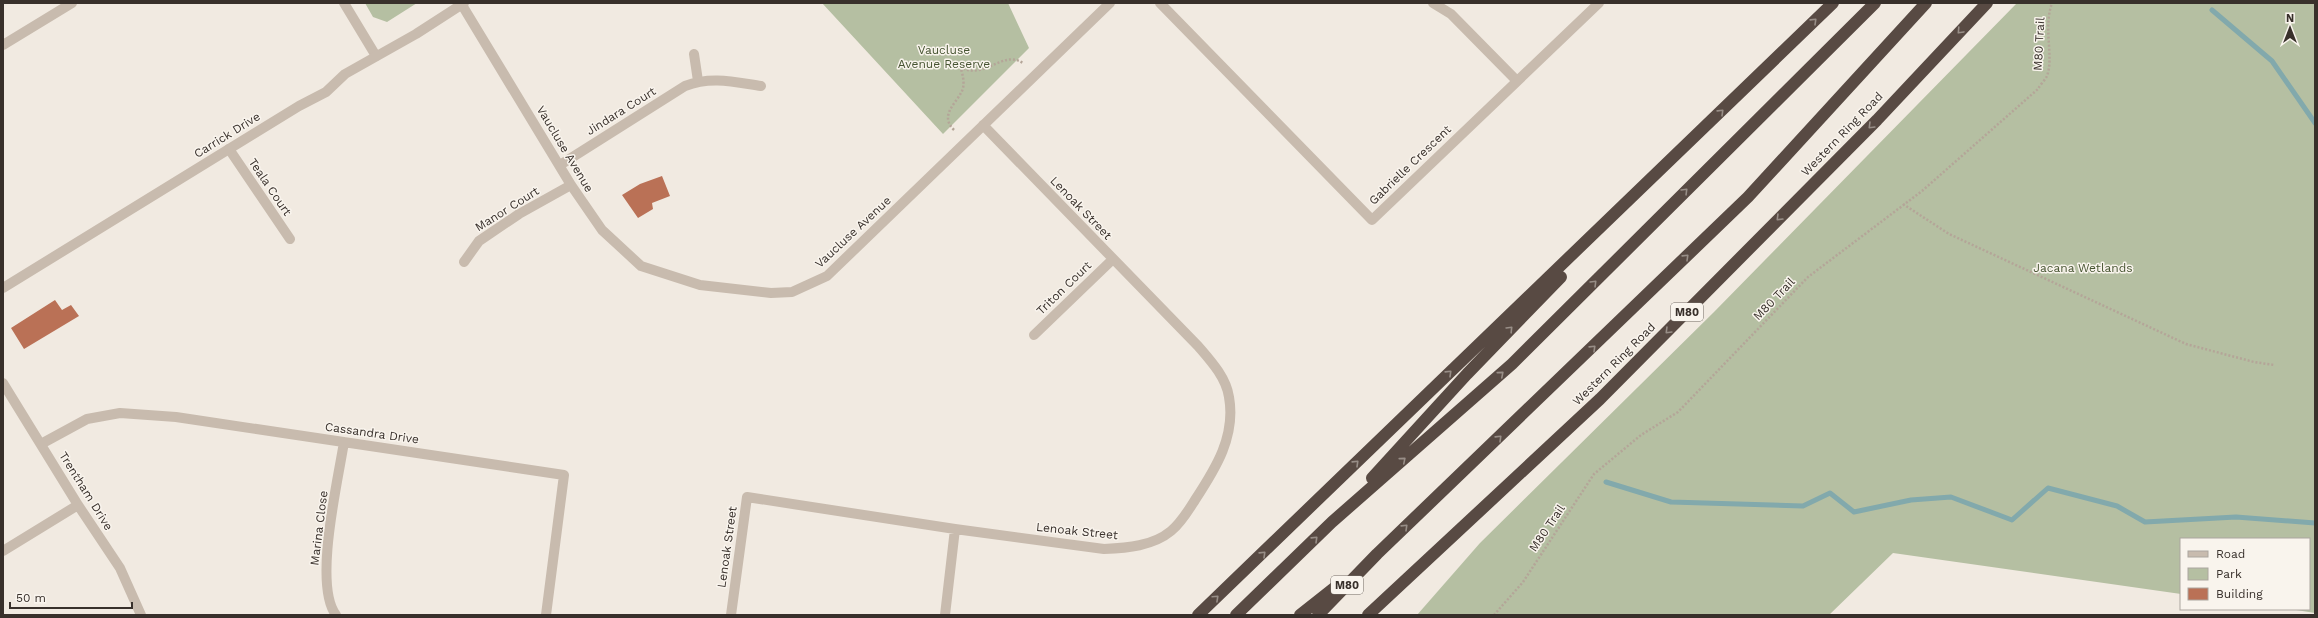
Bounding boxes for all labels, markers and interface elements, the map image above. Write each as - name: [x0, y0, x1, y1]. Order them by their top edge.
- north arrow: [2270, 8, 2310, 48]
- text: N: [2286, 12, 2294, 25]
- street label: M80 Trail: [2031, 17, 2047, 71]
- one-way arrow: [1809, 18, 1817, 26]
- one-way arrow: [1957, 26, 1965, 34]
- park label: Vaucluse Avenue Reserve: [898, 43, 990, 71]
- street label: Jindara Court: [584, 84, 658, 138]
- street label: Western Ring Road: [1798, 89, 1886, 179]
- street label: Vaucluse Avenue: [534, 103, 596, 195]
- street label: Carrick Drive: [191, 109, 263, 161]
- one-way arrow: [1716, 109, 1724, 117]
- one-way arrow: [1868, 121, 1875, 129]
- street label: Gabrielle Crescent: [1366, 122, 1454, 208]
- street label: Teala Court: [246, 156, 294, 218]
- street label: Lenoak Street: [1047, 174, 1115, 242]
- street label: Manor Court: [472, 184, 542, 234]
- one-way arrow: [1681, 188, 1688, 195]
- street label: Vaucluse Avenue: [812, 193, 894, 271]
- one-way arrow: [1776, 213, 1784, 221]
- one-way arrow: [1681, 254, 1689, 262]
- street label: Triton Court: [1034, 258, 1094, 318]
- park label: Jacana Wetlands: [2033, 261, 2133, 275]
- street label: M80 Trail: [1750, 275, 1798, 323]
- one-way arrow: [1589, 280, 1597, 287]
- road number: M80: [1671, 303, 1703, 321]
- street label: Western Ring Road: [1570, 320, 1658, 408]
- one-way arrow: [1506, 326, 1513, 334]
- one-way arrow: [1665, 326, 1673, 334]
- one-way arrow: [1588, 345, 1596, 352]
- one-way arrow: [1444, 370, 1452, 378]
- one-way arrow: [1496, 371, 1504, 378]
- street label: Cassandra Drive: [324, 419, 420, 447]
- one-way arrow: [1494, 435, 1502, 442]
- street label: Trentham Drive: [56, 449, 116, 533]
- one-way arrow: [1399, 457, 1406, 464]
- one-way arrow: [1351, 460, 1359, 468]
- street label: Marina Close: [307, 490, 331, 566]
- street label: M80 Trail: [1526, 502, 1568, 554]
- street label: Lenoak Street: [714, 505, 740, 589]
- street label: Lenoak Street: [1035, 520, 1119, 542]
- one-way arrow: [1400, 525, 1408, 532]
- one-way arrow: [1310, 536, 1318, 544]
- legend: [2180, 538, 2310, 610]
- text: Road: [2216, 547, 2245, 561]
- one-way arrow: [1258, 552, 1265, 559]
- text: Park: [2216, 567, 2242, 581]
- road number: M80: [1331, 576, 1363, 594]
- scale bar: [10, 584, 132, 610]
- text: Building: [2216, 587, 2263, 601]
- text: 50 m: [16, 591, 46, 605]
- one-way arrow: [1212, 596, 1219, 603]

